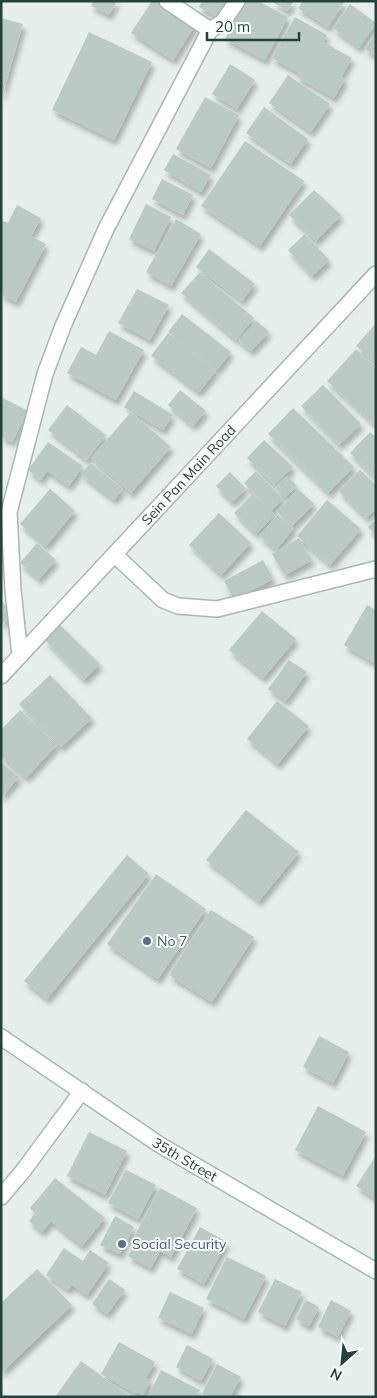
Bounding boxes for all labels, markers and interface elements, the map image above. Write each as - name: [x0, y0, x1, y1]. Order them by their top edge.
- scale bar: [207, 10, 300, 42]
- text: 20 m: [215, 17, 250, 36]
- street label: Sein Pan Main Road: [137, 421, 240, 529]
- place label: No 7: [157, 932, 188, 950]
- marker: No 7: [141, 935, 153, 947]
- street label: 35th Street: [149, 1133, 221, 1186]
- place label: Social Security: [132, 1235, 227, 1253]
- marker: Social Security: [116, 1238, 128, 1250]
- north arrow: [317, 1338, 367, 1388]
- text: N: [327, 1364, 345, 1385]

